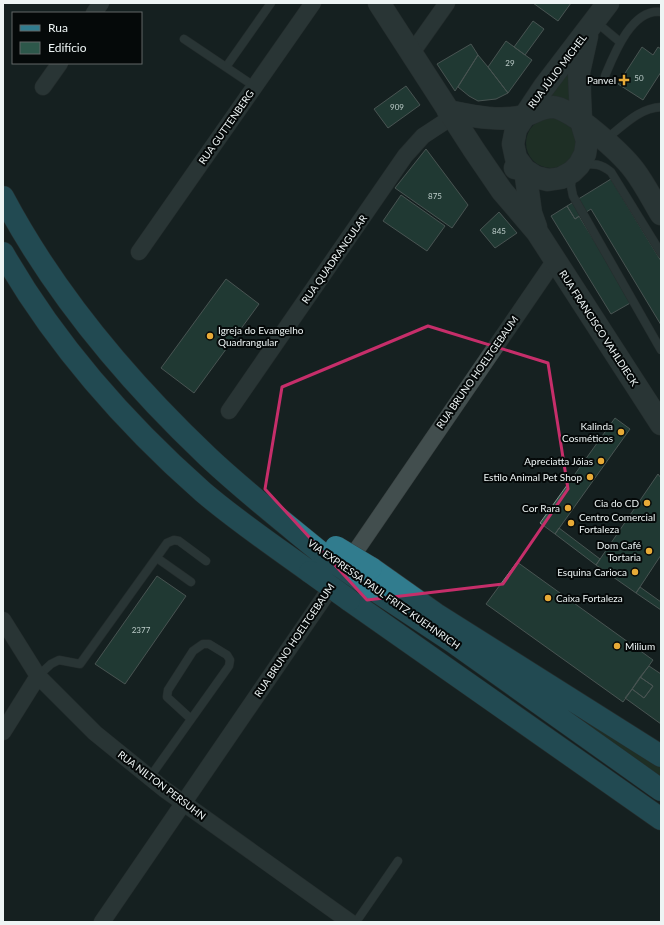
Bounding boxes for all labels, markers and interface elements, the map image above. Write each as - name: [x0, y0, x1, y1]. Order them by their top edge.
- legend: [12, 12, 142, 64]
- text: Rua: [48, 20, 68, 35]
- street label: RUA JÚLIO MICHEL: [525, 32, 589, 110]
- text: Edifício: [48, 40, 87, 55]
- house number: 29: [505, 58, 515, 68]
- house number: 50: [634, 73, 644, 83]
- place label: Panvel: [587, 74, 616, 86]
- marker: Panvel: [619, 75, 629, 85]
- street label: RUA GUTTENBERG: [196, 87, 256, 167]
- house number: 909: [390, 102, 404, 112]
- house number: 875: [428, 191, 442, 201]
- street label: RUA QUADRANGULAR: [299, 212, 370, 306]
- house number: 845: [492, 226, 506, 236]
- street label: RUA FRANCISCO VAHLDIECK: [557, 268, 641, 388]
- street label: RUA BRUNO HOELTGEBAUM: [433, 313, 521, 431]
- place label: Igreja do Evangelho Quadrangular: [218, 324, 304, 348]
- marker: Igreja do Evangelho Quadrangular: [205, 331, 215, 341]
- place label: Kalinda Cosméticos: [562, 420, 613, 444]
- marker: Kalinda Cosméticos: [616, 427, 626, 437]
- place label: Apreciatta Jóias: [524, 455, 593, 467]
- marker: Apreciatta Jóias: [596, 456, 606, 466]
- place label: Estilo Animal Pet Shop: [483, 471, 582, 483]
- marker: Estilo Animal Pet Shop: [585, 472, 595, 482]
- place label: Cia do CD: [594, 497, 639, 509]
- marker: Cia do CD: [642, 498, 652, 508]
- place label: Cor Rara: [522, 502, 560, 514]
- marker: Cor Rara: [563, 503, 573, 513]
- place label: Centro Comercial Fortaleza: [579, 511, 655, 535]
- marker: Centro Comercial Fortaleza: [566, 518, 576, 528]
- street label: VIA EXPRESSA PAUL FRITZ KUEHNRICH: [306, 537, 462, 651]
- place label: Dom Café Tortaria: [597, 539, 641, 563]
- marker: Dom Café Tortaria: [644, 546, 654, 556]
- place label: Esquina Carioca: [557, 566, 627, 578]
- marker: Esquina Carioca: [630, 567, 640, 577]
- street label: RUA BRUNO HOELTGEBAUM: [251, 581, 337, 699]
- place label: Caixa Fortaleza: [556, 592, 623, 604]
- marker: Caixa Fortaleza: [543, 593, 553, 603]
- house number: 2377: [132, 625, 151, 635]
- place label: Milium: [625, 640, 655, 652]
- marker: Milium: [612, 641, 622, 651]
- street label: RUA NILTON PERSUHN: [116, 748, 208, 822]

